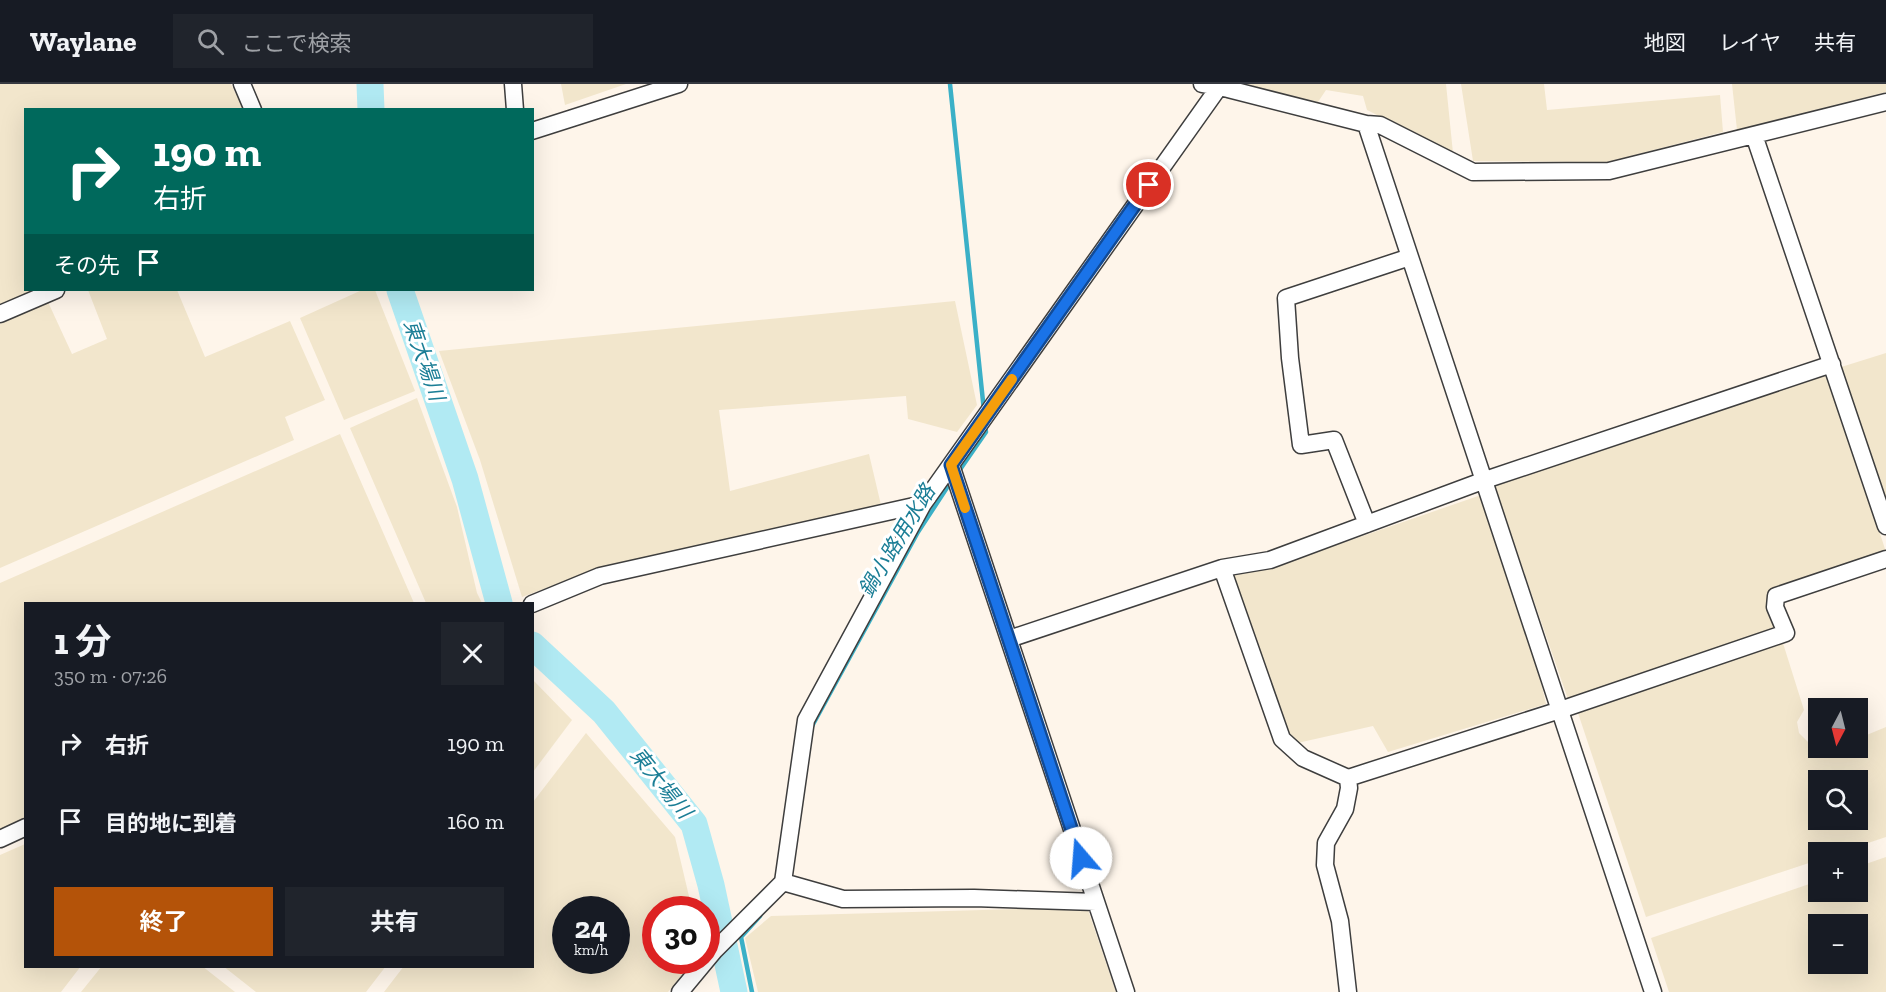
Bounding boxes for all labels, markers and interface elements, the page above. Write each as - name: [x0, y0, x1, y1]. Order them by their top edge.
- search box: [173, 14, 593, 68]
- text: Waylane: [30, 25, 137, 58]
- icon: search: [194, 25, 227, 58]
- text: ここで検索: [242, 30, 352, 57]
- text: 地図: [1644, 30, 1686, 55]
- text: レイヤ: [1719, 30, 1781, 55]
- text: 共有: [1814, 30, 1856, 55]
- text: 190 m: [153, 126, 261, 177]
- icon: right: [54, 132, 132, 210]
- pin: [1123, 159, 1174, 210]
- icon: arrive: [1132, 168, 1165, 201]
- text: 右折: [153, 183, 207, 215]
- icon: arrive: [132, 246, 165, 279]
- text: その先: [54, 252, 120, 279]
- water label: 東大場川: [399, 316, 451, 406]
- water label: 鍋小路用水路: [853, 479, 941, 601]
- text: 1 分: [54, 620, 111, 663]
- button: close: [441, 622, 504, 685]
- text: 350 m · 07:26: [54, 664, 167, 688]
- north arrow: [1808, 698, 1868, 758]
- map controls: [1808, 698, 1868, 974]
- icon: right: [54, 727, 87, 760]
- text: 190 m: [447, 730, 504, 757]
- text: 右折: [105, 732, 149, 759]
- water label: 東大場川: [625, 742, 699, 825]
- button: search: [1808, 770, 1868, 830]
- icon: arrive: [54, 805, 87, 838]
- text: 160 m: [447, 808, 504, 835]
- text: 目的地に到着: [105, 810, 237, 837]
- position arrow: [1049, 826, 1113, 890]
- button: +: [1808, 842, 1868, 902]
- button: 終了: [54, 887, 273, 956]
- button: 共有: [285, 887, 504, 956]
- speed limit sign: 30: [642, 896, 720, 974]
- text: 24: [574, 910, 608, 946]
- button: −: [1808, 914, 1868, 974]
- text: km/h: [574, 941, 608, 959]

